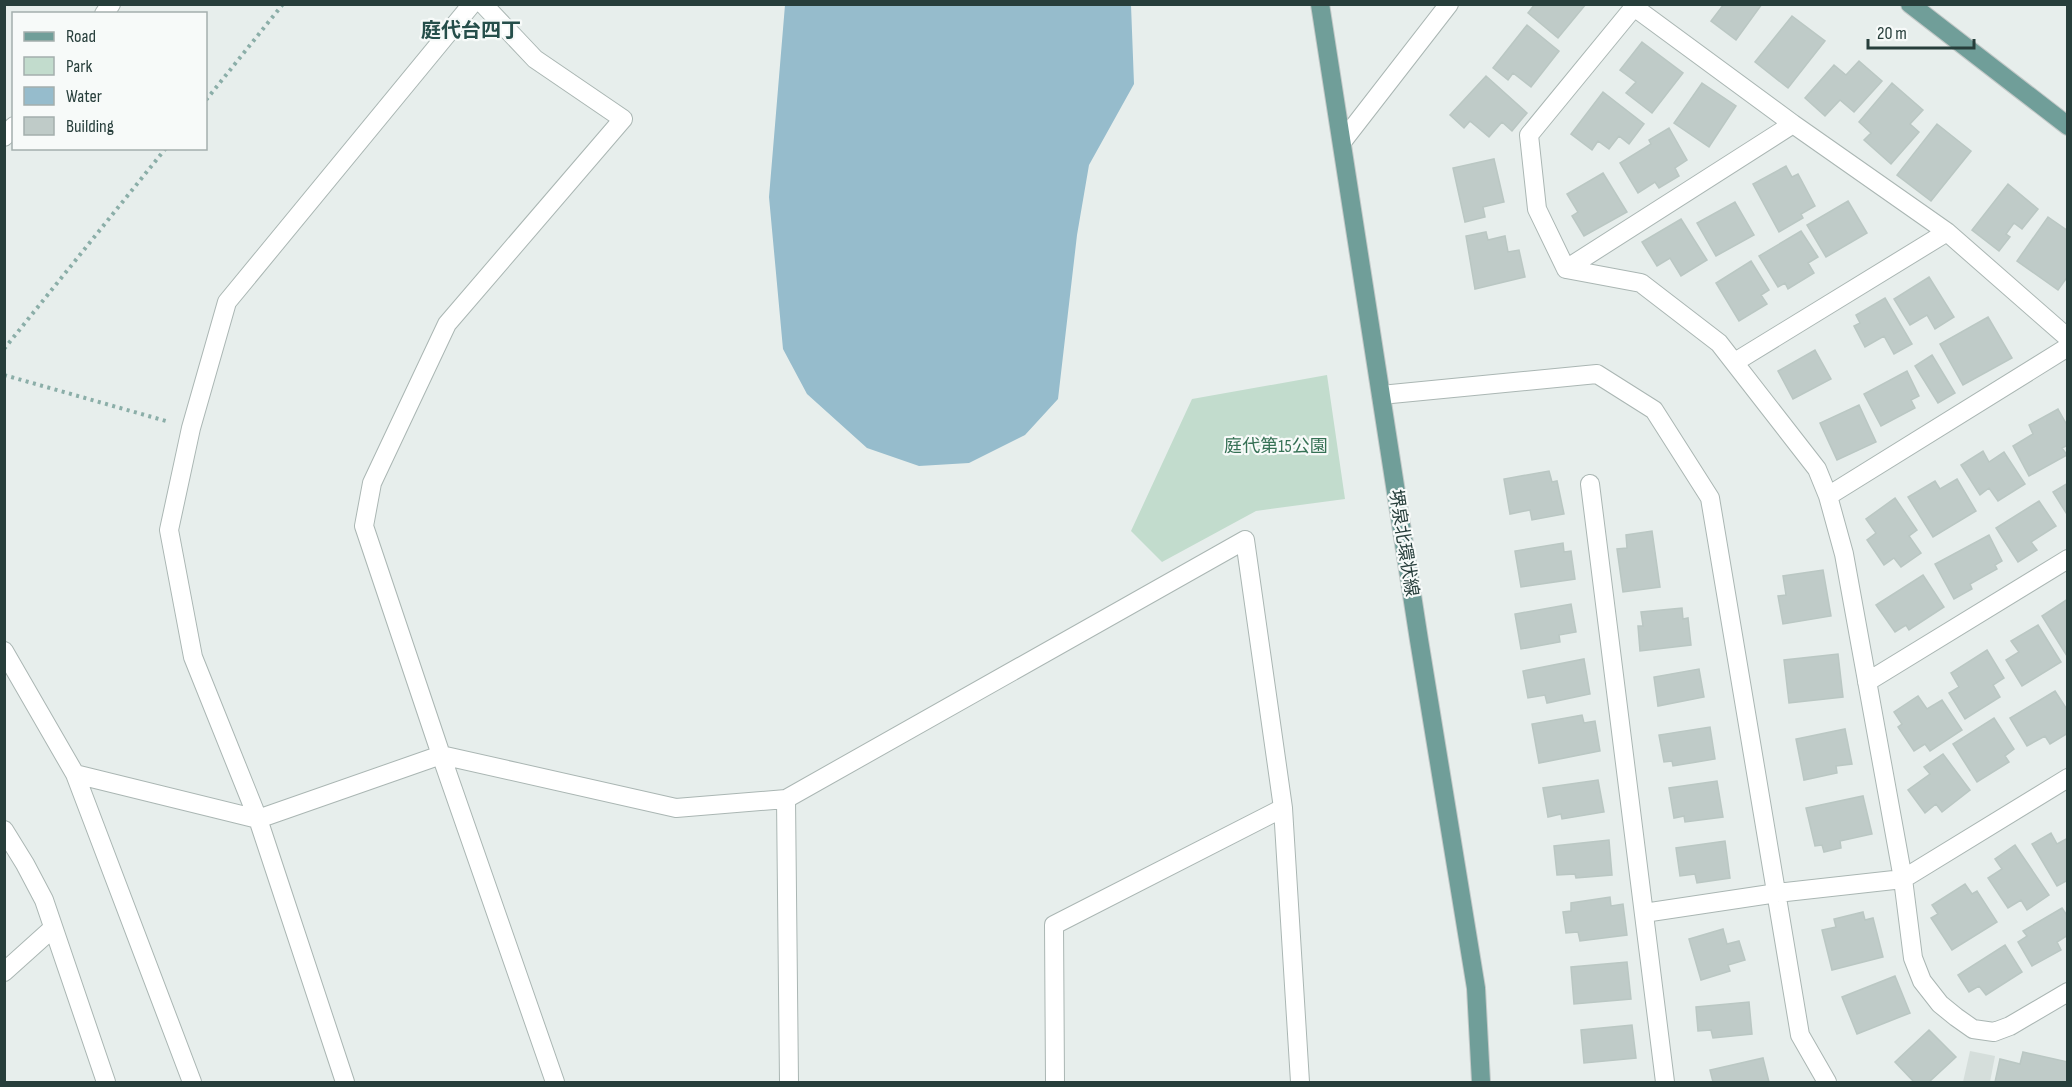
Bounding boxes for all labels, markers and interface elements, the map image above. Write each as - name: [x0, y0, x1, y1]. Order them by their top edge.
- legend: [12, 12, 207, 150]
- scale bar: [1868, 12, 1974, 50]
- district label: 庭代台四丁: [421, 19, 521, 43]
- text: 20 m: [1877, 23, 1907, 44]
- text: Road: [66, 26, 96, 47]
- text: Park: [66, 56, 92, 77]
- text: Water: [66, 86, 102, 107]
- text: Building: [66, 116, 114, 137]
- park label: 庭代第15公園: [1224, 436, 1328, 457]
- street label: 堺泉北環状線: [1385, 488, 1422, 598]

